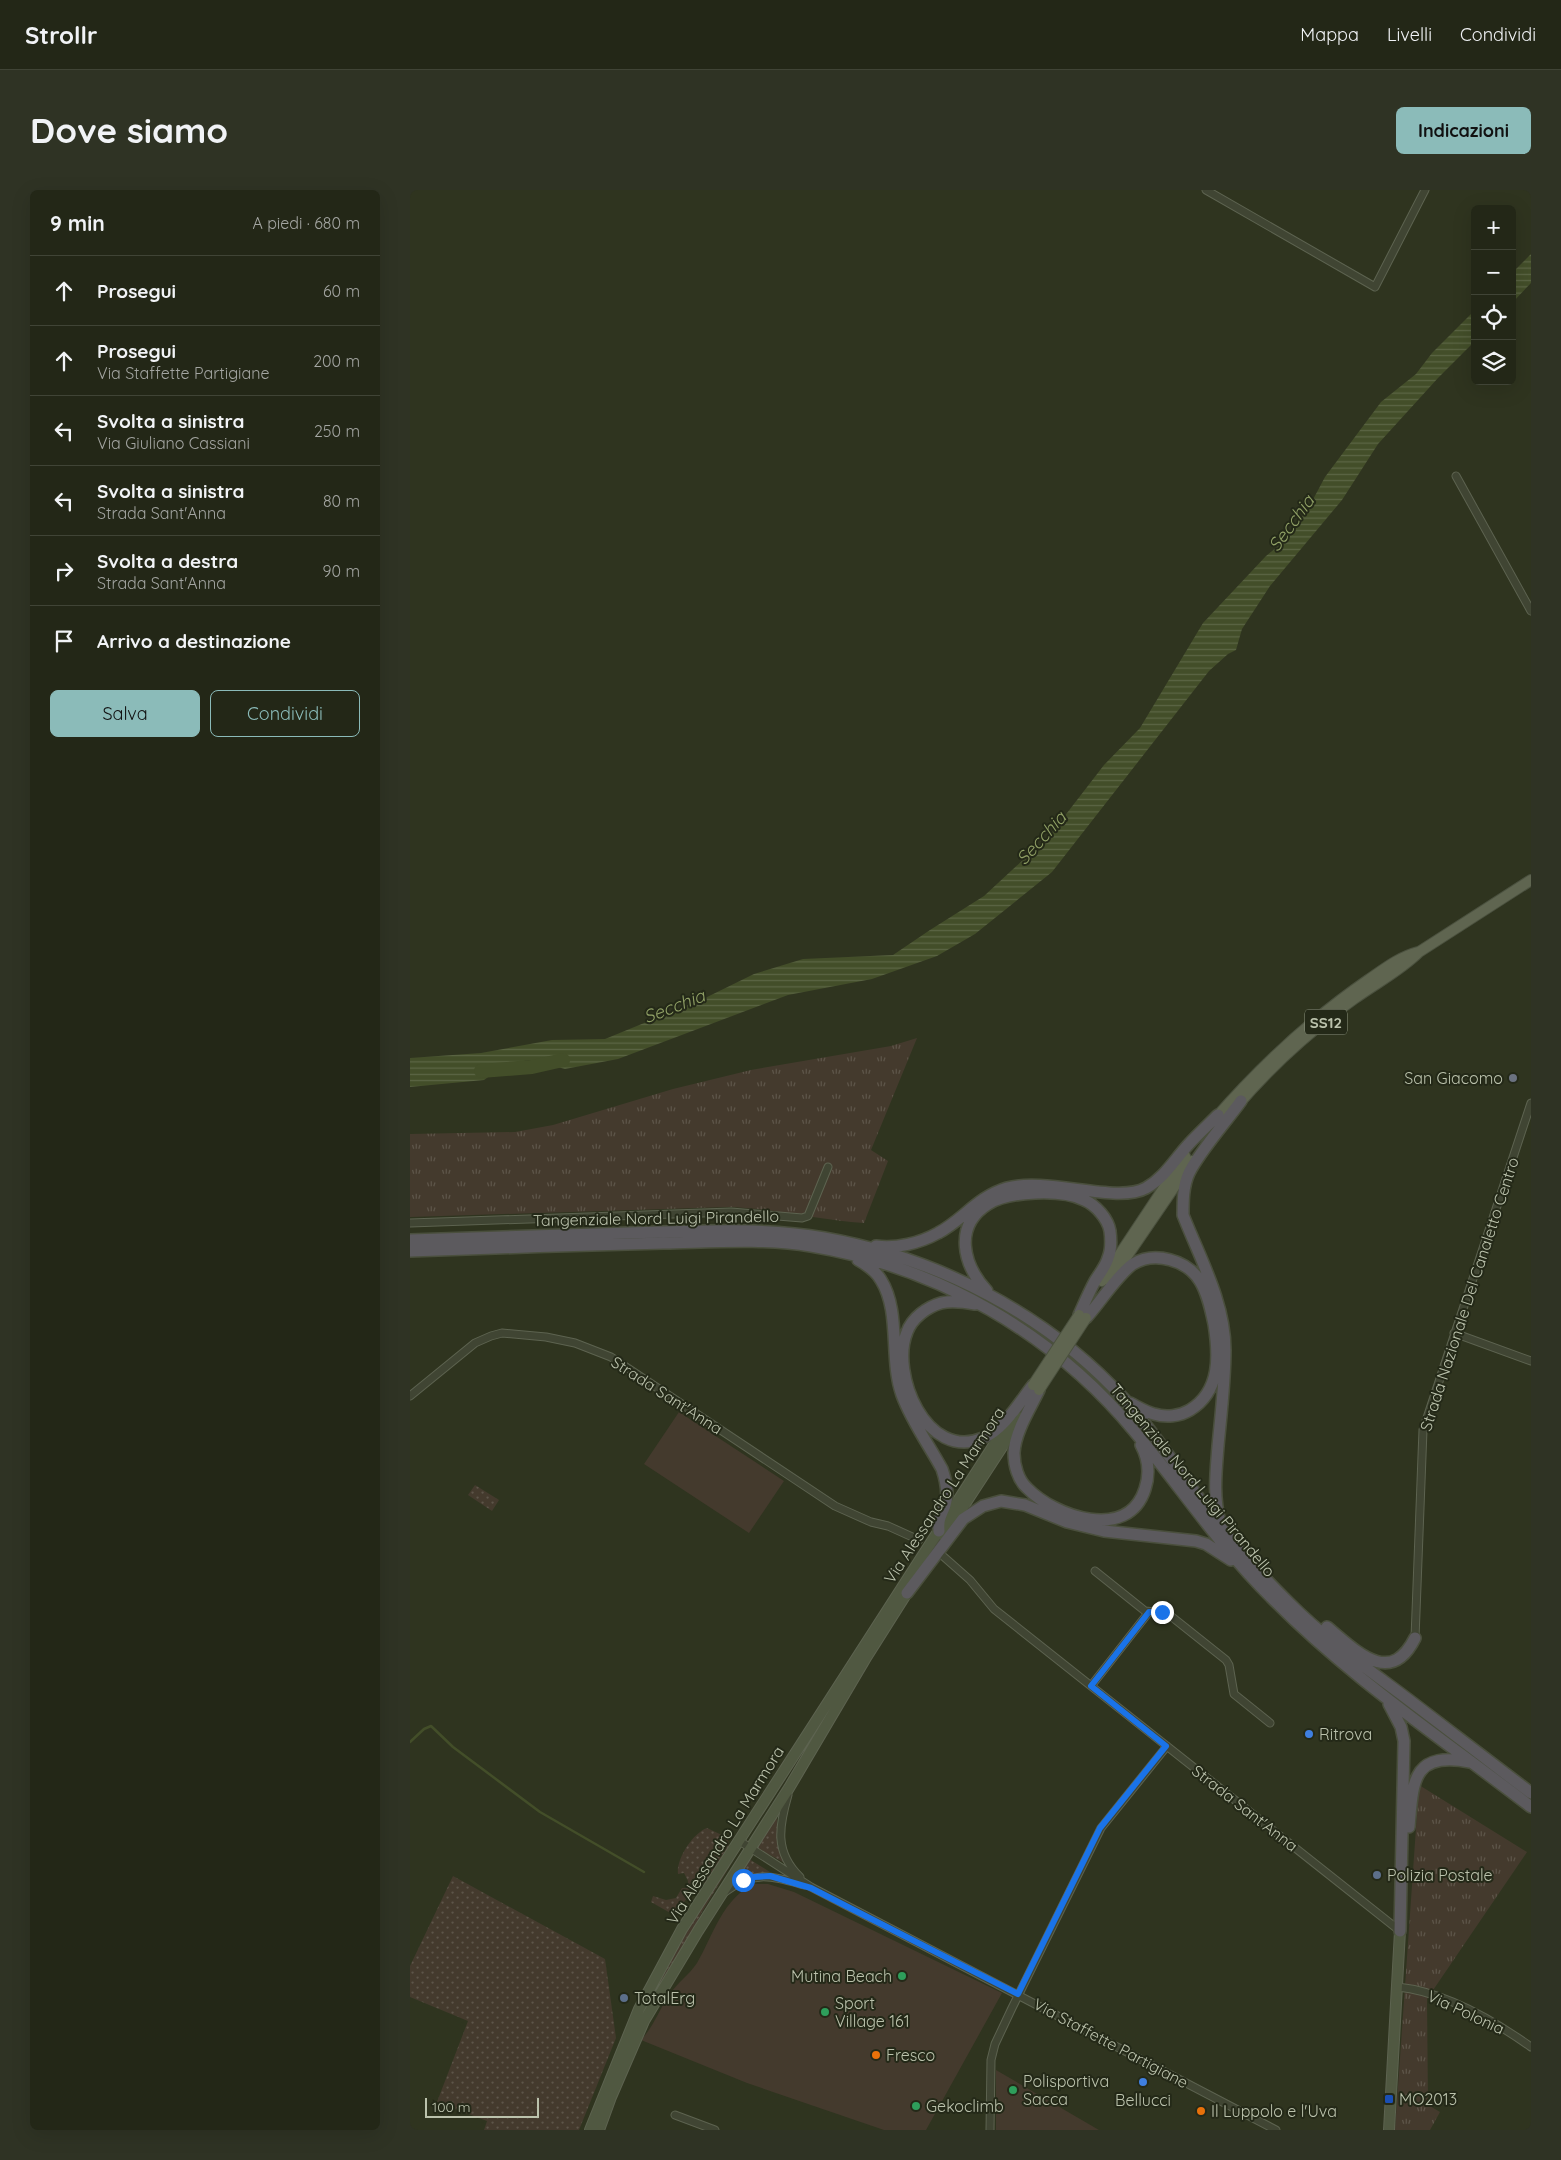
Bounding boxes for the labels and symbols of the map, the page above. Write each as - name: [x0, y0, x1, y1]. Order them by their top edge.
- water label: Secchia: [1263, 490, 1320, 556]
- water label: Secchia: [1011, 806, 1072, 869]
- water label: Secchia: [640, 983, 709, 1028]
- road number: SS12: [1305, 1010, 1347, 1034]
- place label: San Giacomo: [1404, 1068, 1503, 1088]
- marker: San Giacomo: [1507, 1072, 1519, 1084]
- street label: Strada Nazionale Del Canaletto Centro: [1415, 1155, 1523, 1433]
- street label: Tangenziale Nord Luigi Pirandello: [533, 1206, 779, 1230]
- street label: Strada Sant'Anna: [608, 1352, 726, 1438]
- street label: Tangenziale Nord Luigi Pirandello: [1106, 1379, 1280, 1581]
- street label: Via Alessandro La Marmora: [879, 1403, 1009, 1587]
- route end: [1151, 1601, 1174, 1624]
- place label: Ritrova: [1319, 1724, 1372, 1744]
- marker: Ritrova: [1303, 1728, 1315, 1740]
- street label: Via Alessandro La Marmora: [662, 1742, 788, 1928]
- street label: Strada Sant'Anna: [1188, 1760, 1302, 1856]
- place label: Polizia Postale: [1387, 1865, 1493, 1885]
- route start: [732, 1869, 755, 1892]
- marker: Polizia Postale: [1371, 1869, 1383, 1881]
- place label: Mutina Beach: [791, 1966, 892, 1986]
- marker: Mutina Beach: [896, 1970, 908, 1982]
- street label: Via Polonia: [1424, 1985, 1508, 2039]
- place label: TotalErg: [634, 1988, 695, 2008]
- marker: TotalErg: [618, 1992, 630, 2004]
- place label: Sport Village 161: [835, 1993, 910, 2031]
- street label: Via Staffette Partigiane: [1030, 1994, 1192, 2092]
- marker: Sport Village 161: [819, 2006, 831, 2018]
- place label: Fresco: [886, 2045, 935, 2065]
- marker: Fresco: [870, 2049, 882, 2061]
- place label: Polisportiva Sacca: [1023, 2071, 1109, 2109]
- marker: Bellucci: [1137, 2076, 1149, 2088]
- marker: Polisportiva Sacca: [1007, 2084, 1019, 2096]
- place label: MO2013: [1399, 2089, 1457, 2109]
- place label: Bellucci: [1115, 2090, 1171, 2110]
- marker: MO2013: [1383, 2093, 1395, 2105]
- scale bar: [425, 2095, 539, 2118]
- place label: Gekoclimb: [926, 2096, 1004, 2116]
- marker: Gekoclimb: [910, 2100, 922, 2112]
- place label: Il Luppolo e l'Uva: [1211, 2101, 1337, 2121]
- marker: Il Luppolo e l'Uva: [1195, 2105, 1207, 2117]

